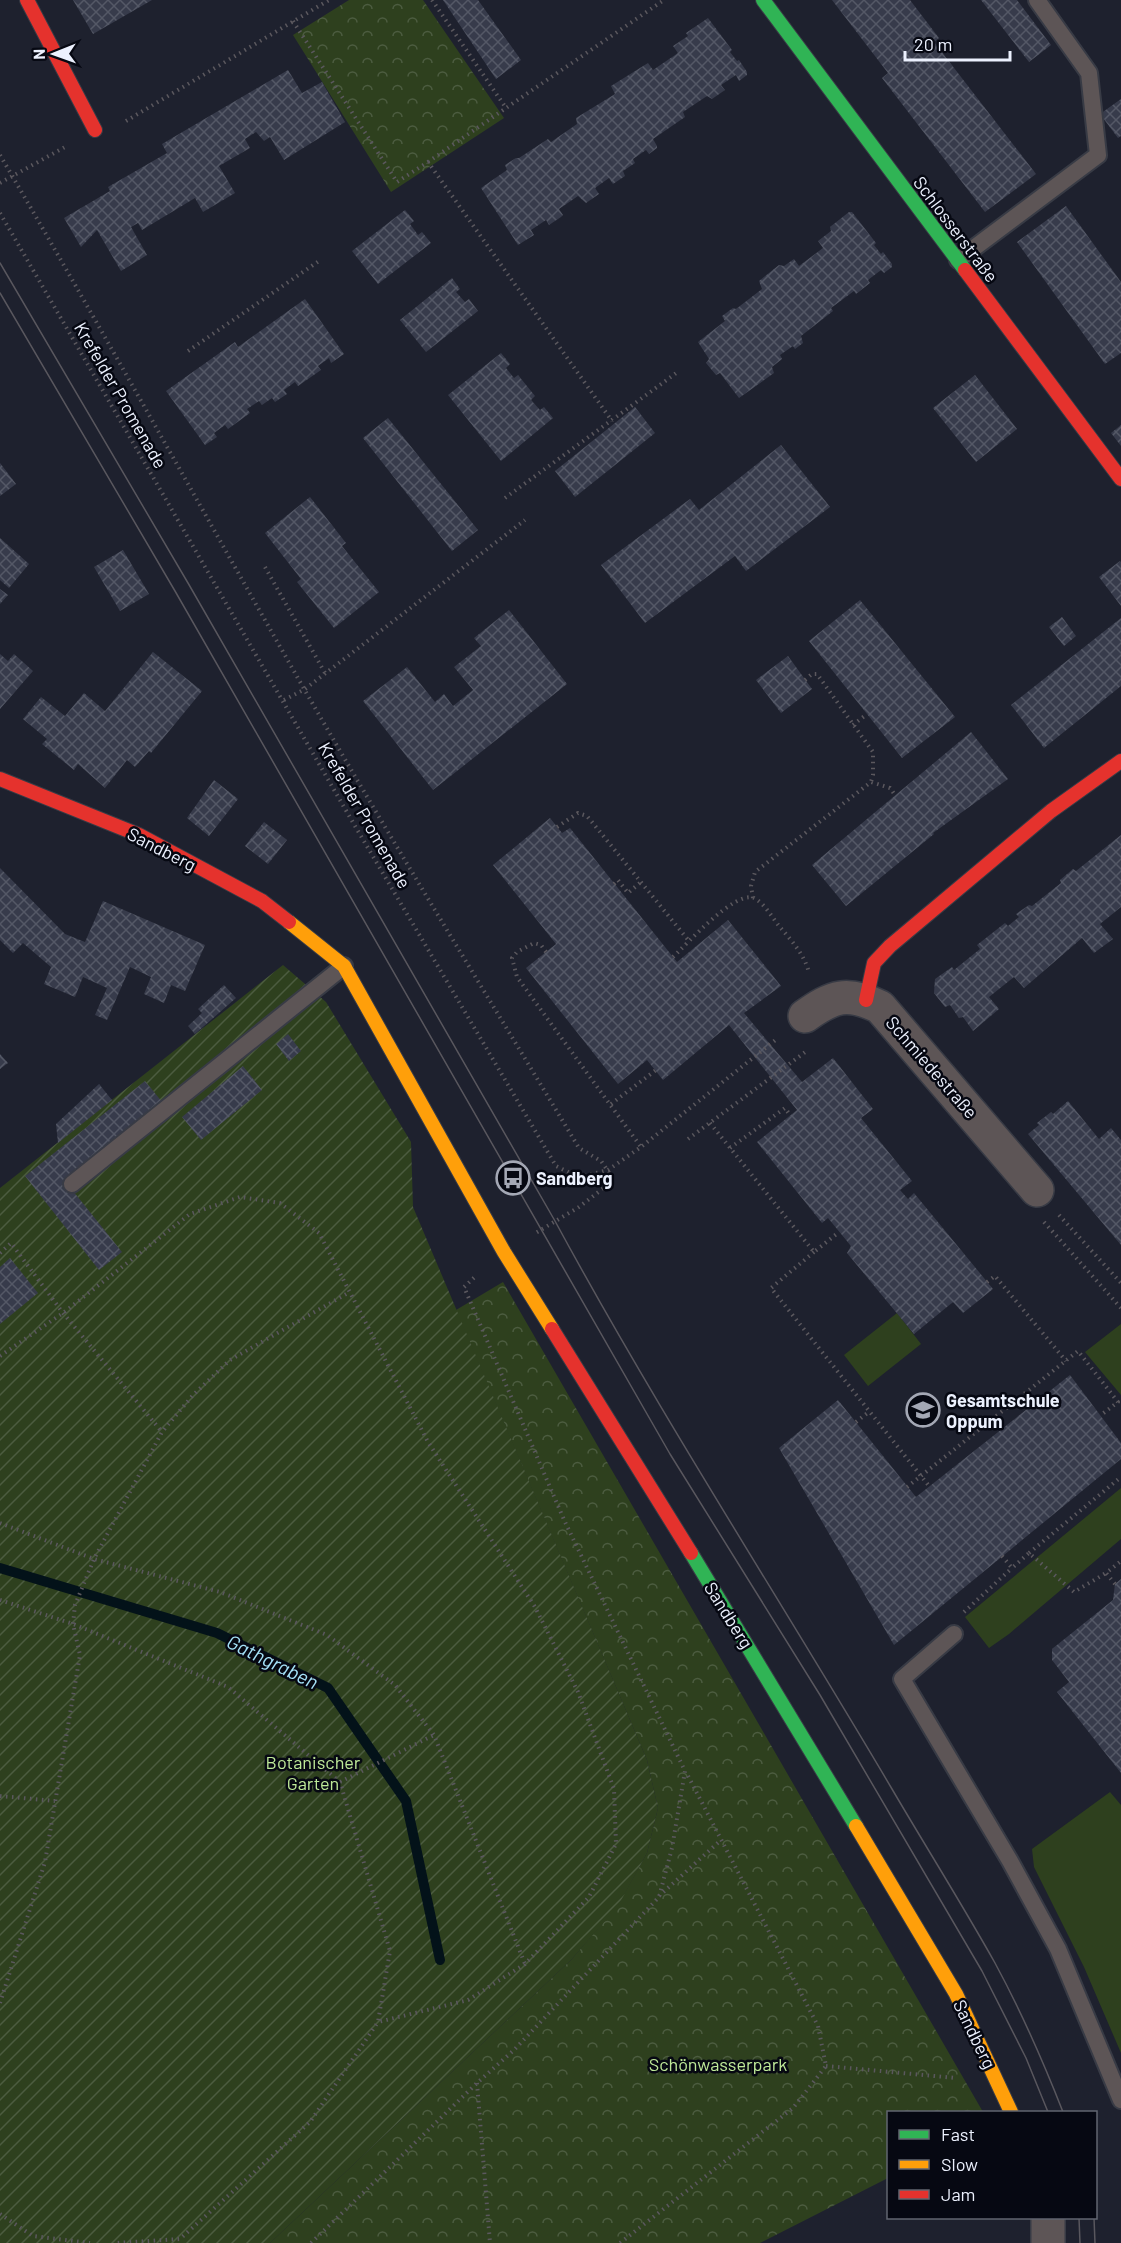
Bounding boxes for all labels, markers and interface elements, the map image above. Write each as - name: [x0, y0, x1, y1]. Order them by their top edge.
- north arrow: [24, 24, 84, 84]
- scale bar: [905, 24, 1010, 62]
- text: 20 m: [914, 33, 952, 55]
- text: N: [29, 49, 48, 60]
- street label: Schlosserstraße: [909, 172, 1003, 286]
- street label: Krefelder Promenade: [70, 318, 172, 472]
- street label: Krefelder Promenade: [314, 738, 416, 892]
- street label: Sandberg: [124, 822, 200, 876]
- street label: Schmiedestraße: [882, 1011, 982, 1123]
- bus stop icon: Sandberg: [495, 1160, 531, 1196]
- place label: Sandberg: [536, 1167, 613, 1189]
- place label: Gesamtschule Oppum: [946, 1389, 1060, 1432]
- school or university icon: Gesamtschule Oppum: [905, 1392, 941, 1428]
- street label: Sandberg: [700, 1578, 758, 1652]
- water label: Gathgraben: [223, 1629, 323, 1693]
- park label: Botanischer Garten: [266, 1751, 361, 1794]
- street label: Sandberg: [949, 1996, 1001, 2072]
- park label: Schönwasserpark: [649, 2053, 787, 2075]
- legend: [887, 2111, 1097, 2219]
- text: Fast: [941, 2123, 975, 2145]
- text: Slow: [941, 2153, 978, 2175]
- text: Jam: [941, 2183, 975, 2205]

